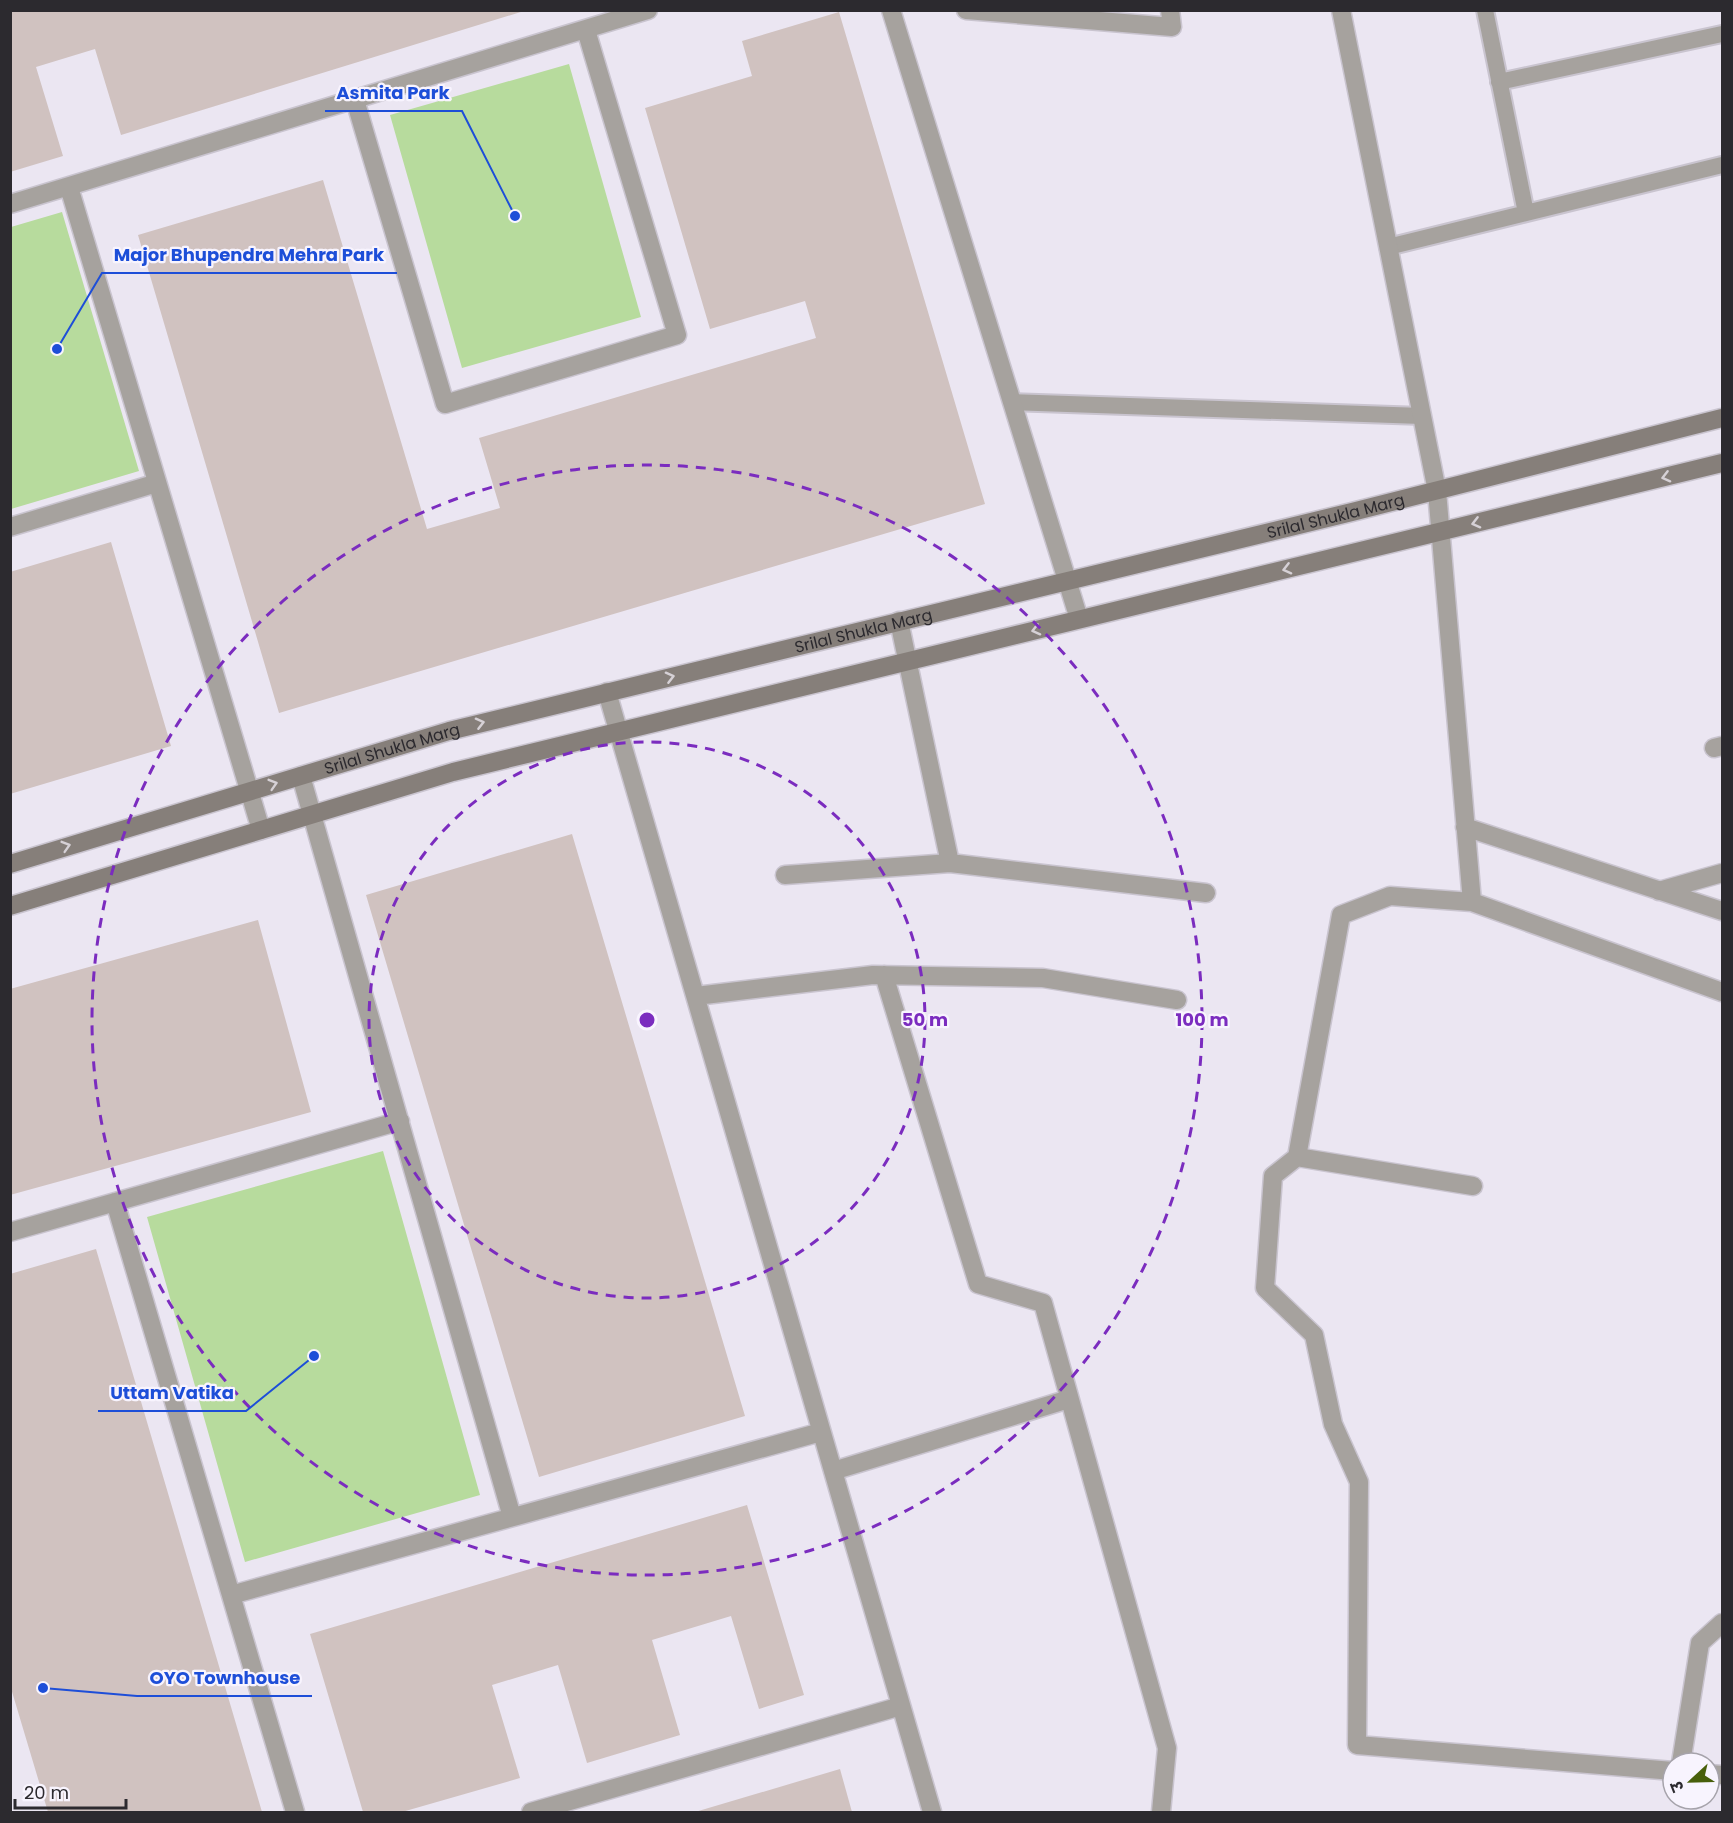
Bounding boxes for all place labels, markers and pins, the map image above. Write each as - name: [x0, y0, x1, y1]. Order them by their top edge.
- callout: Asmita Park: [325, 75, 462, 111]
- callout: Major Bhupendra Mehra Park: [102, 237, 397, 273]
- centre of rings: [637, 1010, 657, 1030]
- callout: Uttam Vatika: [98, 1375, 246, 1411]
- callout: OYO Townhouse: [137, 1660, 312, 1696]

